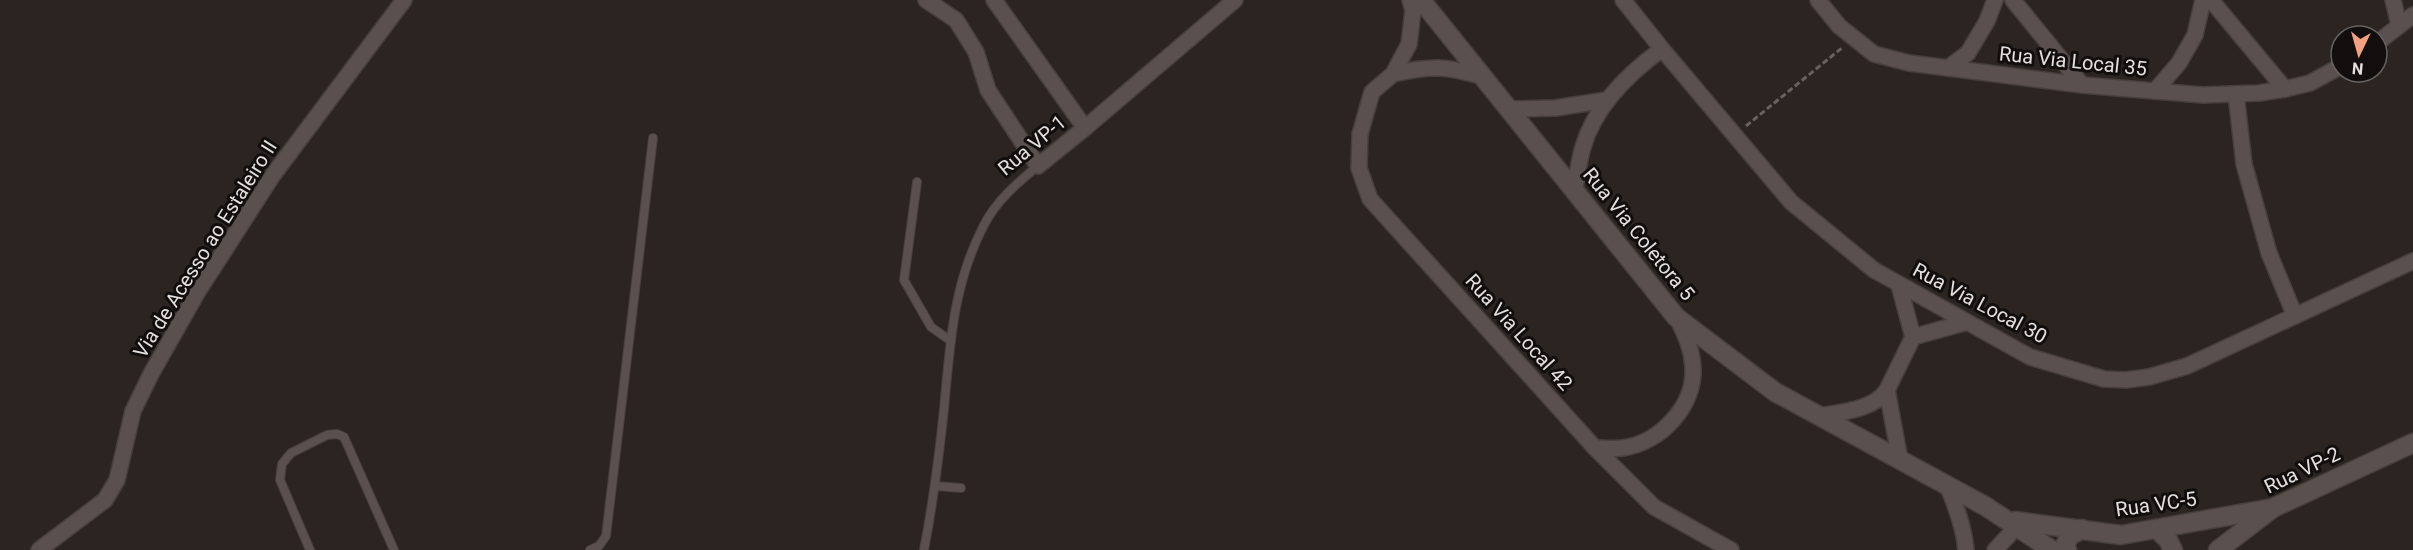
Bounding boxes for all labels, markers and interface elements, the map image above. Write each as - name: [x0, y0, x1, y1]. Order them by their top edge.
- north arrow: [2329, 24, 2389, 84]
- street label: Rua Via Local 35: [1998, 41, 2148, 81]
- text: N: [2351, 58, 2364, 78]
- street label: Rua VP-1: [993, 110, 1071, 180]
- street label: Via de Acesso ao Estaleiro II: [128, 136, 282, 362]
- street label: Rua Via Coletora 5: [1578, 163, 1700, 305]
- street label: Rua Via Local 30: [1909, 258, 2051, 348]
- street label: Rua Via Local 42: [1460, 269, 1578, 395]
- street label: Rua VP-2: [2260, 441, 2344, 499]
- street label: Rua VC-5: [2114, 486, 2198, 522]

